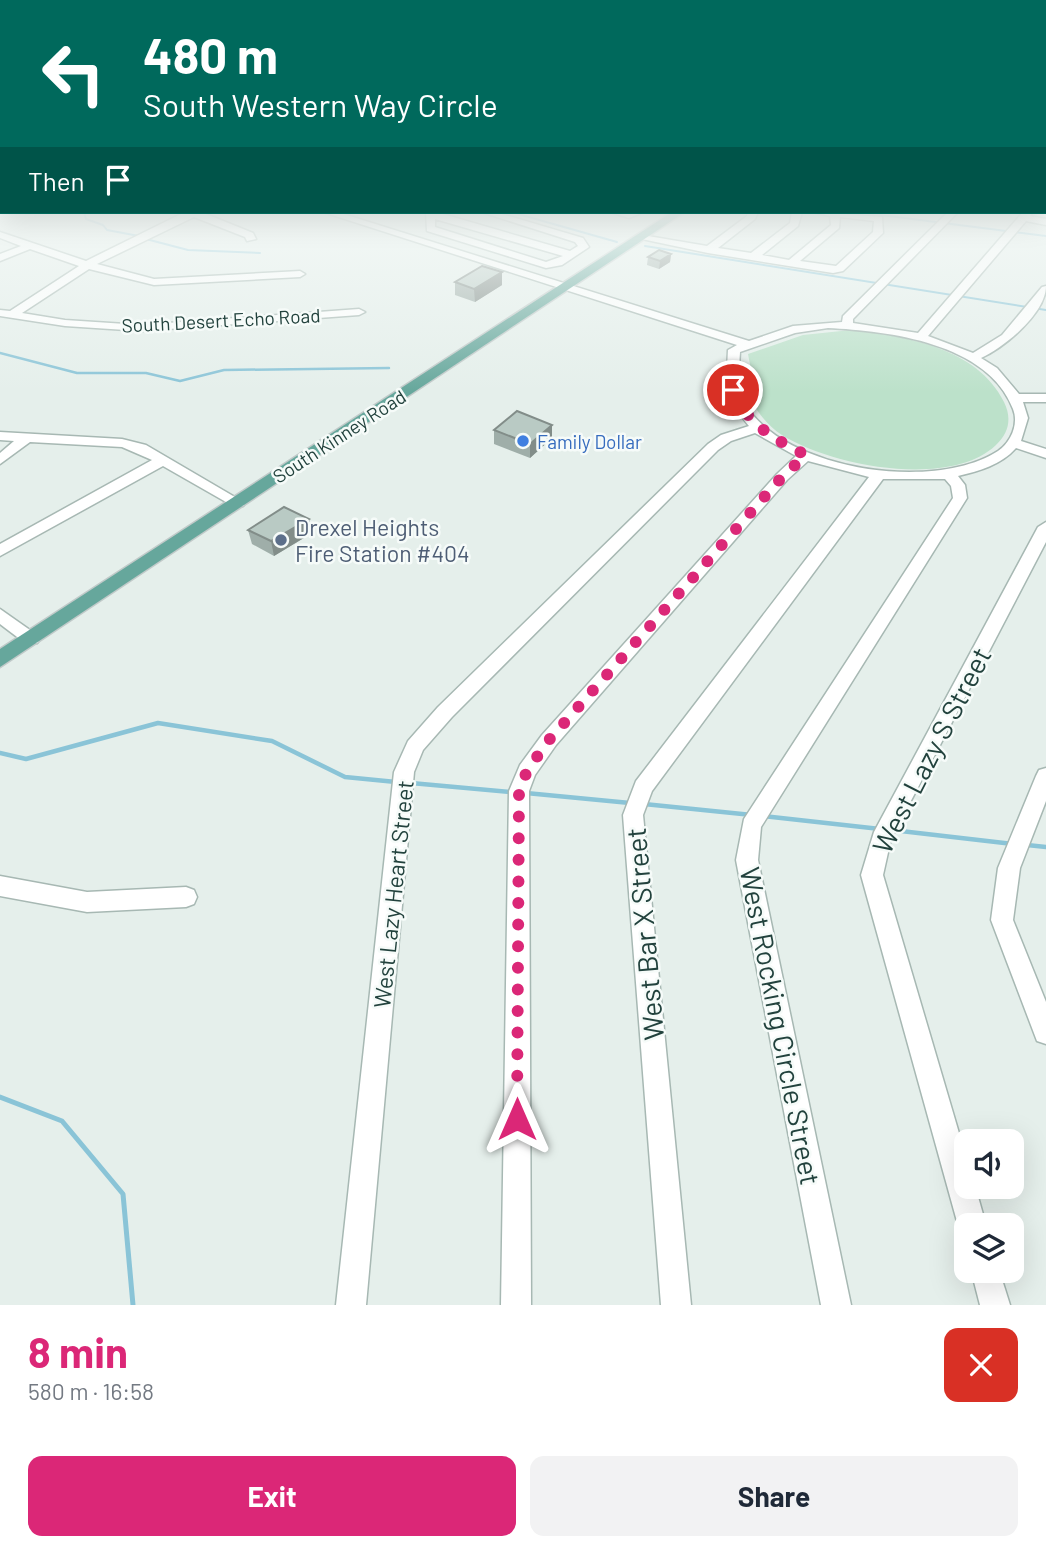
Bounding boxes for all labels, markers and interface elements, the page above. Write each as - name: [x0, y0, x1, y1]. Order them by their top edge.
- text: 480 m: [143, 25, 278, 84]
- icon: left: [28, 28, 119, 119]
- text: South Western Way Circle: [143, 85, 498, 123]
- icon: arrive: [99, 161, 137, 199]
- text: Then: [28, 165, 85, 196]
- street label: South Desert Echo Road: [121, 303, 321, 337]
- pin: [703, 360, 763, 420]
- icon: arrive: [714, 371, 752, 409]
- street label: South Kinney Road: [268, 384, 410, 488]
- place label: Family Dollar: [537, 430, 642, 453]
- marker: Family Dollar: [515, 433, 531, 449]
- place label: Drexel Heights Fire Station #404: [295, 513, 470, 567]
- marker: Drexel Heights Fire Station #404: [273, 532, 289, 548]
- street label: West Lazy S Street: [864, 641, 998, 859]
- street label: West Lazy Heart Street: [367, 779, 419, 1009]
- street label: West Bar X Street: [618, 826, 670, 1042]
- street label: West Rocking Circle Street: [733, 864, 829, 1188]
- position arrow: [480, 1082, 554, 1156]
- map controls: [954, 1129, 1024, 1283]
- button: sound: [954, 1129, 1024, 1199]
- button: layers: [954, 1213, 1024, 1283]
- text: 8 min: [28, 1326, 128, 1376]
- button: close: [944, 1328, 1018, 1402]
- text: 580 m · 16:58: [28, 1377, 154, 1405]
- button: Exit: [28, 1456, 516, 1536]
- button: Share: [530, 1456, 1018, 1536]

